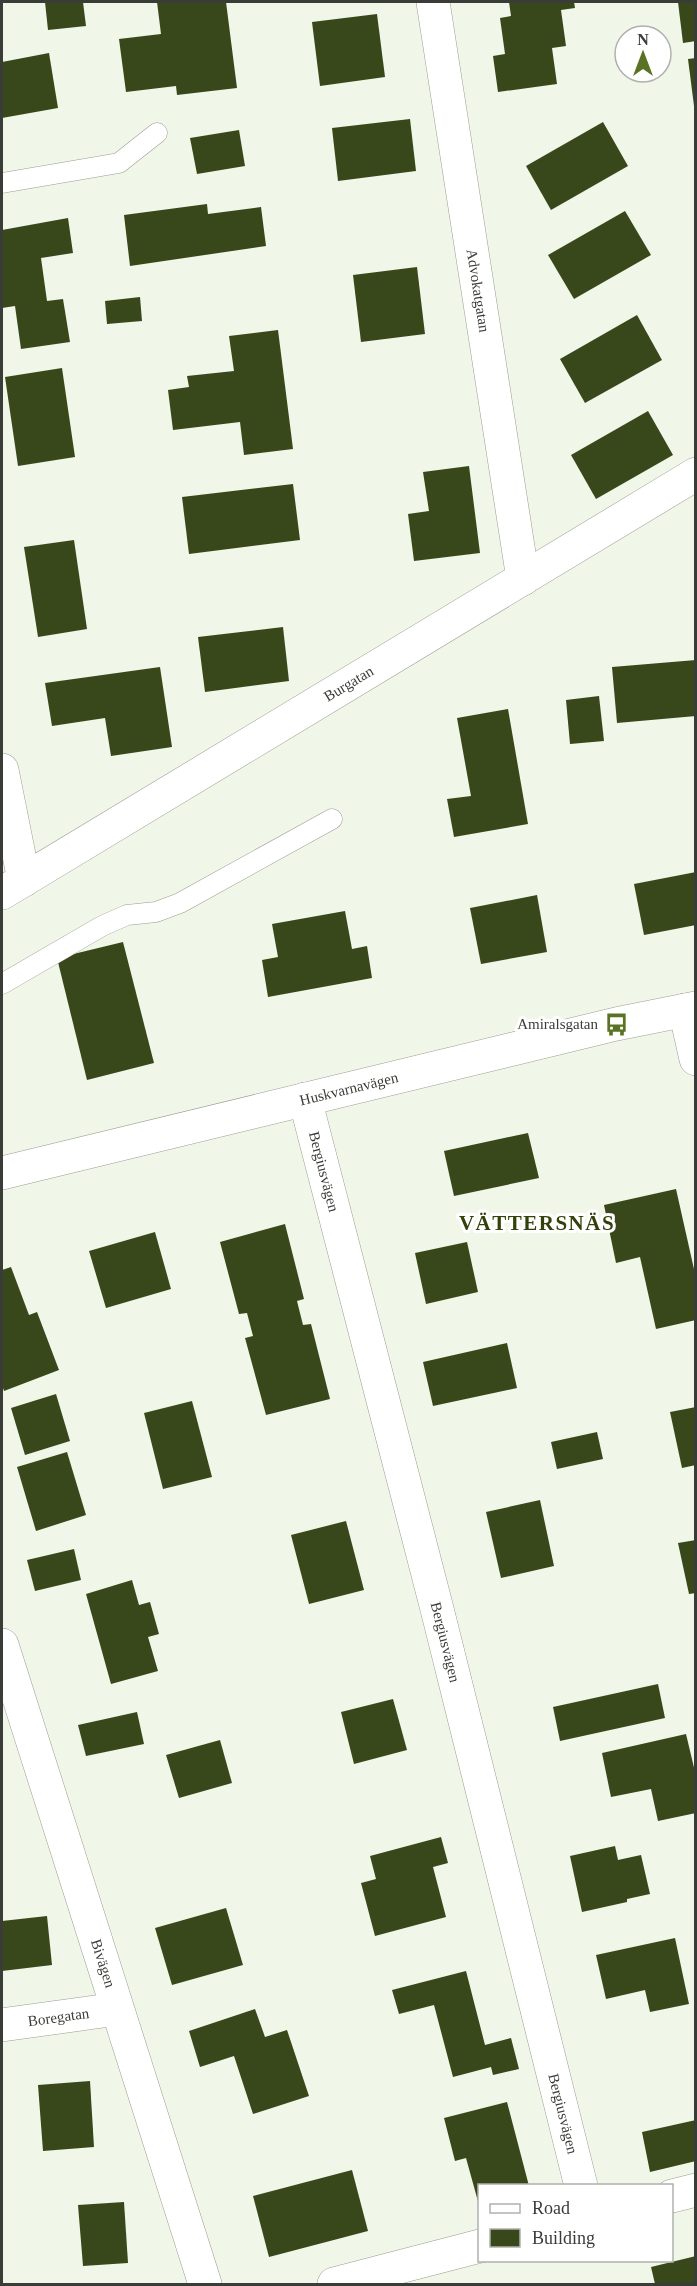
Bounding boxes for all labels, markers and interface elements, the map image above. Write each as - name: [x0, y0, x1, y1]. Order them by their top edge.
- north arrow: [613, 24, 673, 84]
- text: N: [637, 31, 649, 48]
- street label: Advokatgatan: [464, 248, 492, 334]
- street label: Burgatan: [321, 662, 377, 705]
- bus stop icon: Amiralsgatan: [603, 1011, 629, 1037]
- place label: Amiralsgatan: [517, 1016, 598, 1032]
- street label: Huskvarnavägen: [298, 1069, 400, 1108]
- street label: Bergiusvägen: [306, 1130, 342, 1214]
- district label: VÄTTERSNÄS: [459, 1211, 615, 1235]
- street label: Bergiusvägen: [428, 1600, 463, 1685]
- street label: Bivägen: [88, 1937, 118, 1990]
- street label: Boregatan: [27, 2005, 91, 2029]
- street label: Bergiusvägen: [545, 2072, 581, 2156]
- legend: [478, 2184, 673, 2262]
- text: Road: [532, 2198, 570, 2218]
- text: Building: [532, 2228, 595, 2248]

